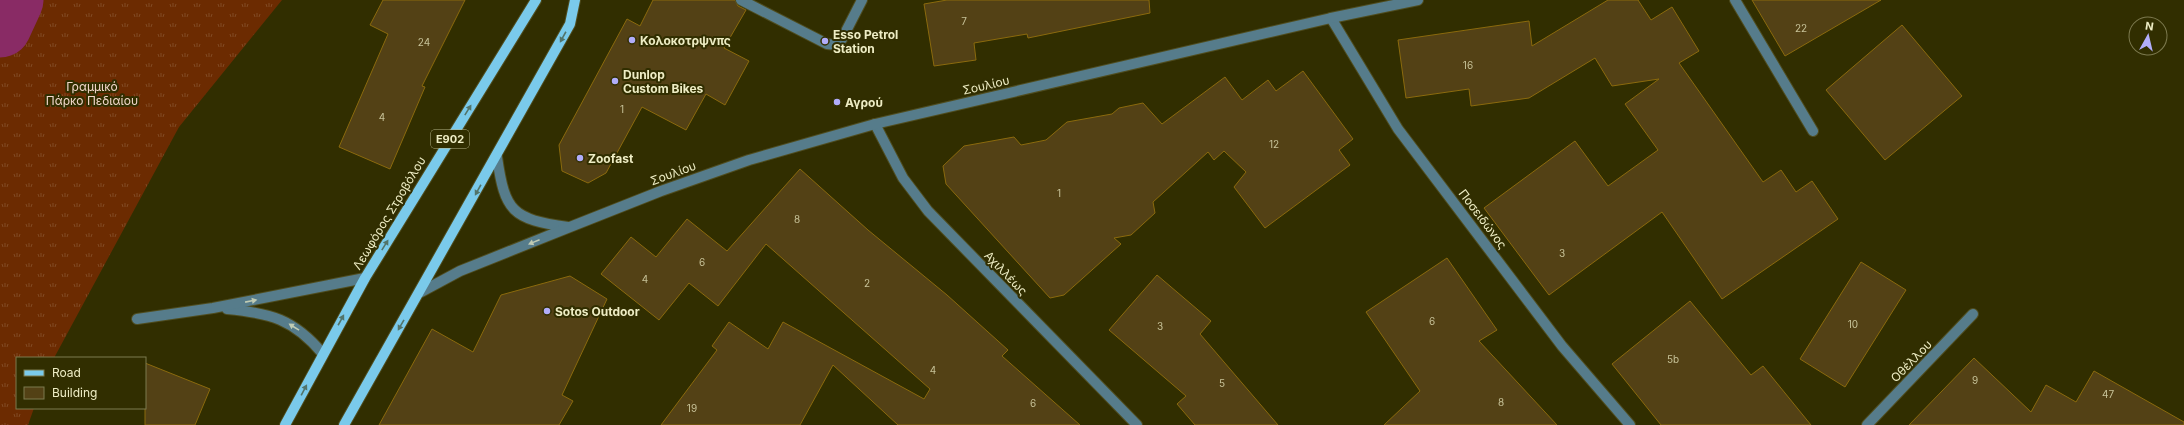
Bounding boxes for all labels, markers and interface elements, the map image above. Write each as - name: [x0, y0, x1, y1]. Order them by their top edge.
- house number: 7: [961, 15, 967, 27]
- north arrow: [2128, 16, 2168, 56]
- text: N: [2144, 19, 2155, 34]
- house number: 22: [1795, 22, 1807, 34]
- place label: Esso Petrol Station: [833, 27, 898, 56]
- one-way arrow: [559, 31, 566, 42]
- place label: Κολοκοτρψνπς: [640, 33, 731, 48]
- marker: Κολοκοτρψνπς: [627, 35, 637, 45]
- house number: 24: [418, 36, 430, 48]
- marker: Esso Petrol Station: [820, 36, 830, 46]
- house number: 16: [1463, 59, 1473, 71]
- place label: Dunlop Custom Bikes: [623, 67, 704, 96]
- street label: Σουλίου: [961, 72, 1011, 98]
- marker: Dunlop Custom Bikes: [610, 76, 620, 86]
- park label: Γραμμικό Πάρκο Πεδιαίου: [46, 79, 138, 108]
- place label: Αγρού: [845, 95, 883, 110]
- marker: Αγρού: [832, 97, 842, 107]
- house number: 1: [620, 103, 624, 115]
- one-way arrow: [464, 104, 471, 116]
- house number: 4: [379, 111, 385, 123]
- road number: E902: [431, 130, 469, 148]
- house number: 12: [1269, 138, 1279, 150]
- place label: Zoofast: [588, 151, 634, 166]
- marker: Zoofast: [575, 153, 585, 163]
- street label: Λεωφόρος Στροβόλου: [349, 154, 429, 272]
- street label: Σουλίου: [648, 158, 698, 188]
- one-way arrow: [474, 185, 481, 196]
- street label: Ποσειδώνος: [1456, 186, 1510, 252]
- house number: 1: [1057, 187, 1061, 199]
- house number: 8: [794, 213, 800, 225]
- one-way arrow: [527, 239, 539, 245]
- one-way arrow: [381, 240, 389, 250]
- house number: 3: [1559, 247, 1565, 259]
- street label: Αχιλλέως: [981, 248, 1031, 298]
- house number: 6: [699, 256, 705, 268]
- house number: 4: [642, 273, 648, 285]
- house number: 2: [864, 277, 870, 289]
- one-way arrow: [245, 297, 258, 303]
- place label: Sotos Outdoor: [555, 304, 640, 319]
- marker: Sotos Outdoor: [542, 306, 552, 316]
- one-way arrow: [338, 314, 345, 326]
- house number: 6: [1429, 315, 1435, 327]
- house number: 10: [1848, 318, 1858, 330]
- one-way arrow: [398, 319, 405, 331]
- house number: 3: [1157, 320, 1163, 332]
- one-way arrow: [288, 324, 300, 331]
- street label: Οθέλλου: [1887, 337, 1935, 385]
- house number: 5b: [1667, 353, 1679, 365]
- legend: [16, 357, 146, 409]
- house number: 4: [930, 364, 936, 376]
- text: Road: [52, 365, 81, 380]
- house number: 9: [1972, 374, 1978, 386]
- house number: 5: [1219, 377, 1225, 389]
- text: Building: [52, 385, 97, 400]
- one-way arrow: [300, 385, 307, 396]
- house number: 47: [2102, 388, 2114, 400]
- house number: 8: [1498, 396, 1504, 408]
- house number: 6: [1030, 397, 1036, 409]
- house number: 19: [687, 402, 697, 414]

